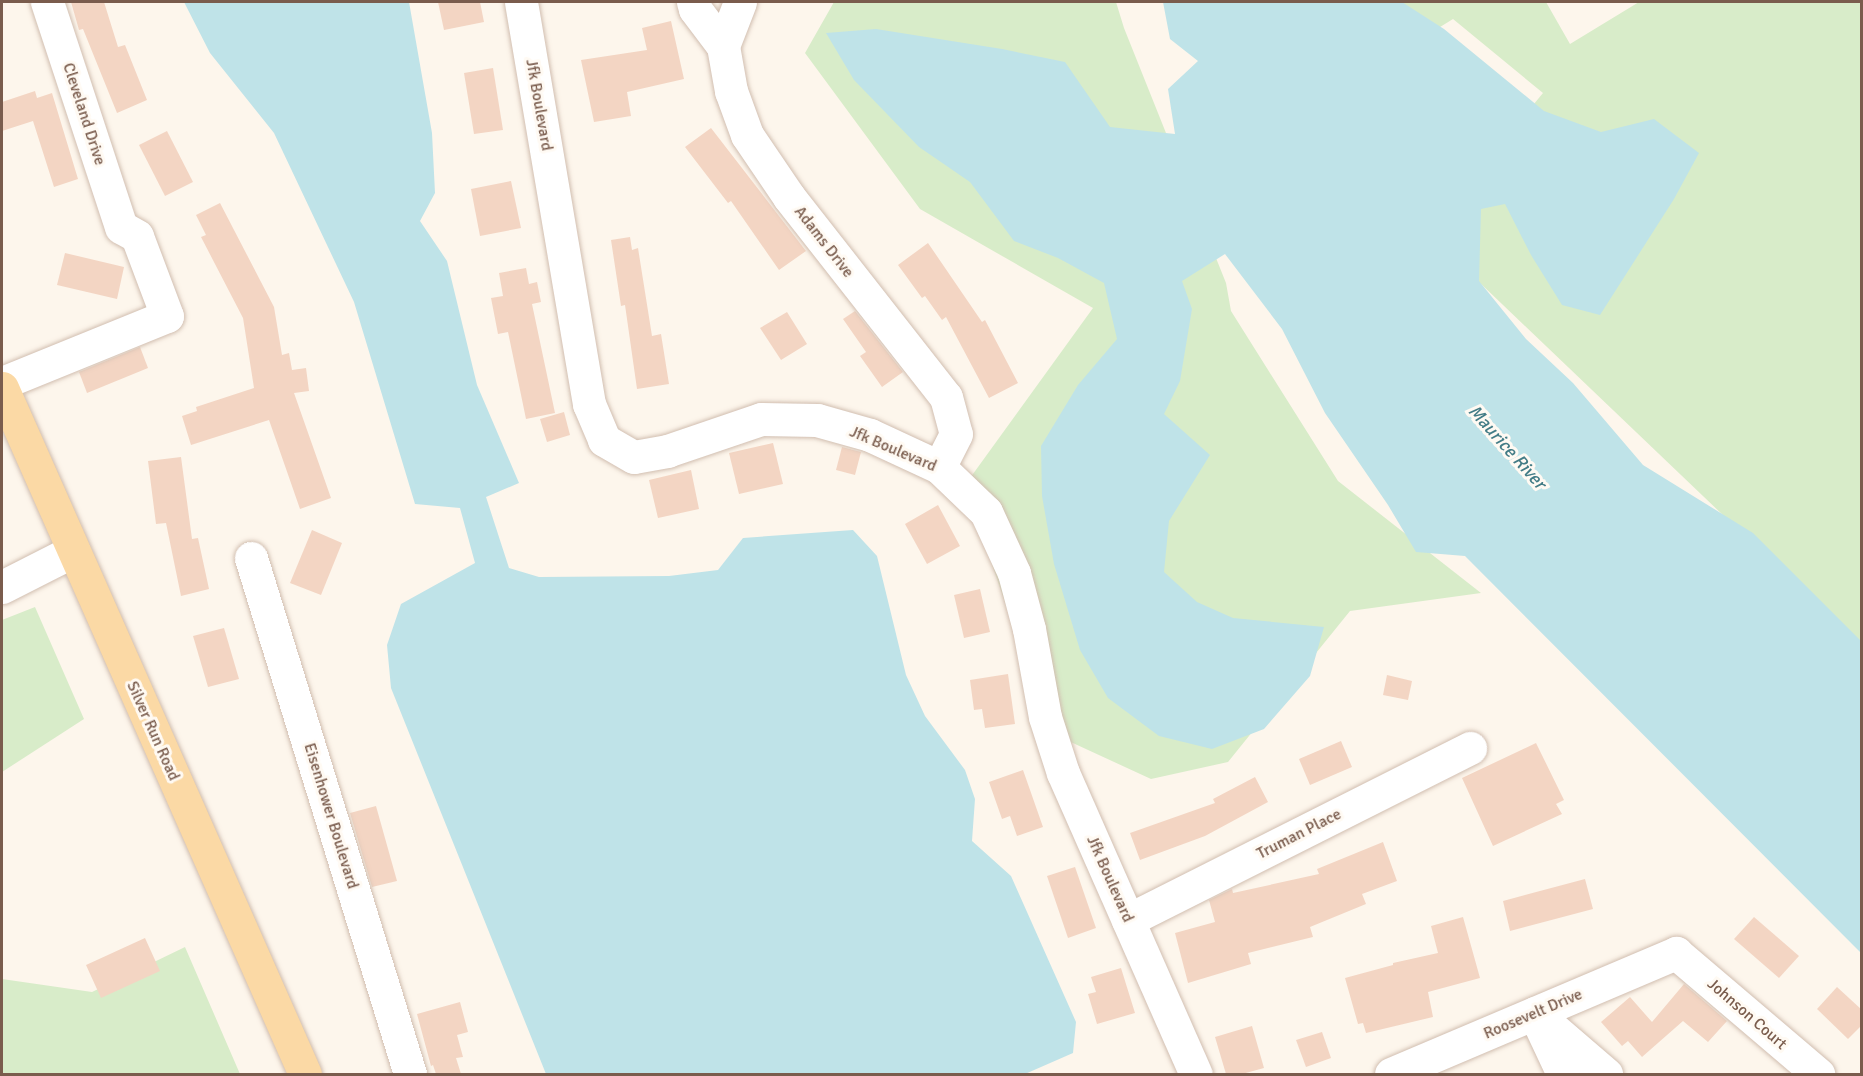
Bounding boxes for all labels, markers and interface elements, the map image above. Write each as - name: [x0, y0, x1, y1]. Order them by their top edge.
- street label: Jfk Boulevard: [521, 58, 557, 152]
- street label: Cleveland Drive: [58, 60, 110, 168]
- street label: Adams Drive: [790, 202, 858, 282]
- water label: Maurice River: [1464, 400, 1550, 494]
- street label: Jfk Boulevard: [847, 422, 939, 476]
- street label: Silver Run Road: [123, 678, 183, 784]
- street label: Eisenhower Boulevard: [300, 741, 362, 891]
- street label: Truman Place: [1254, 805, 1344, 863]
- street label: Jfk Boulevard: [1082, 833, 1138, 925]
- street label: Johnson Court: [1703, 974, 1791, 1054]
- street label: Roosevelt Drive: [1481, 985, 1585, 1043]

